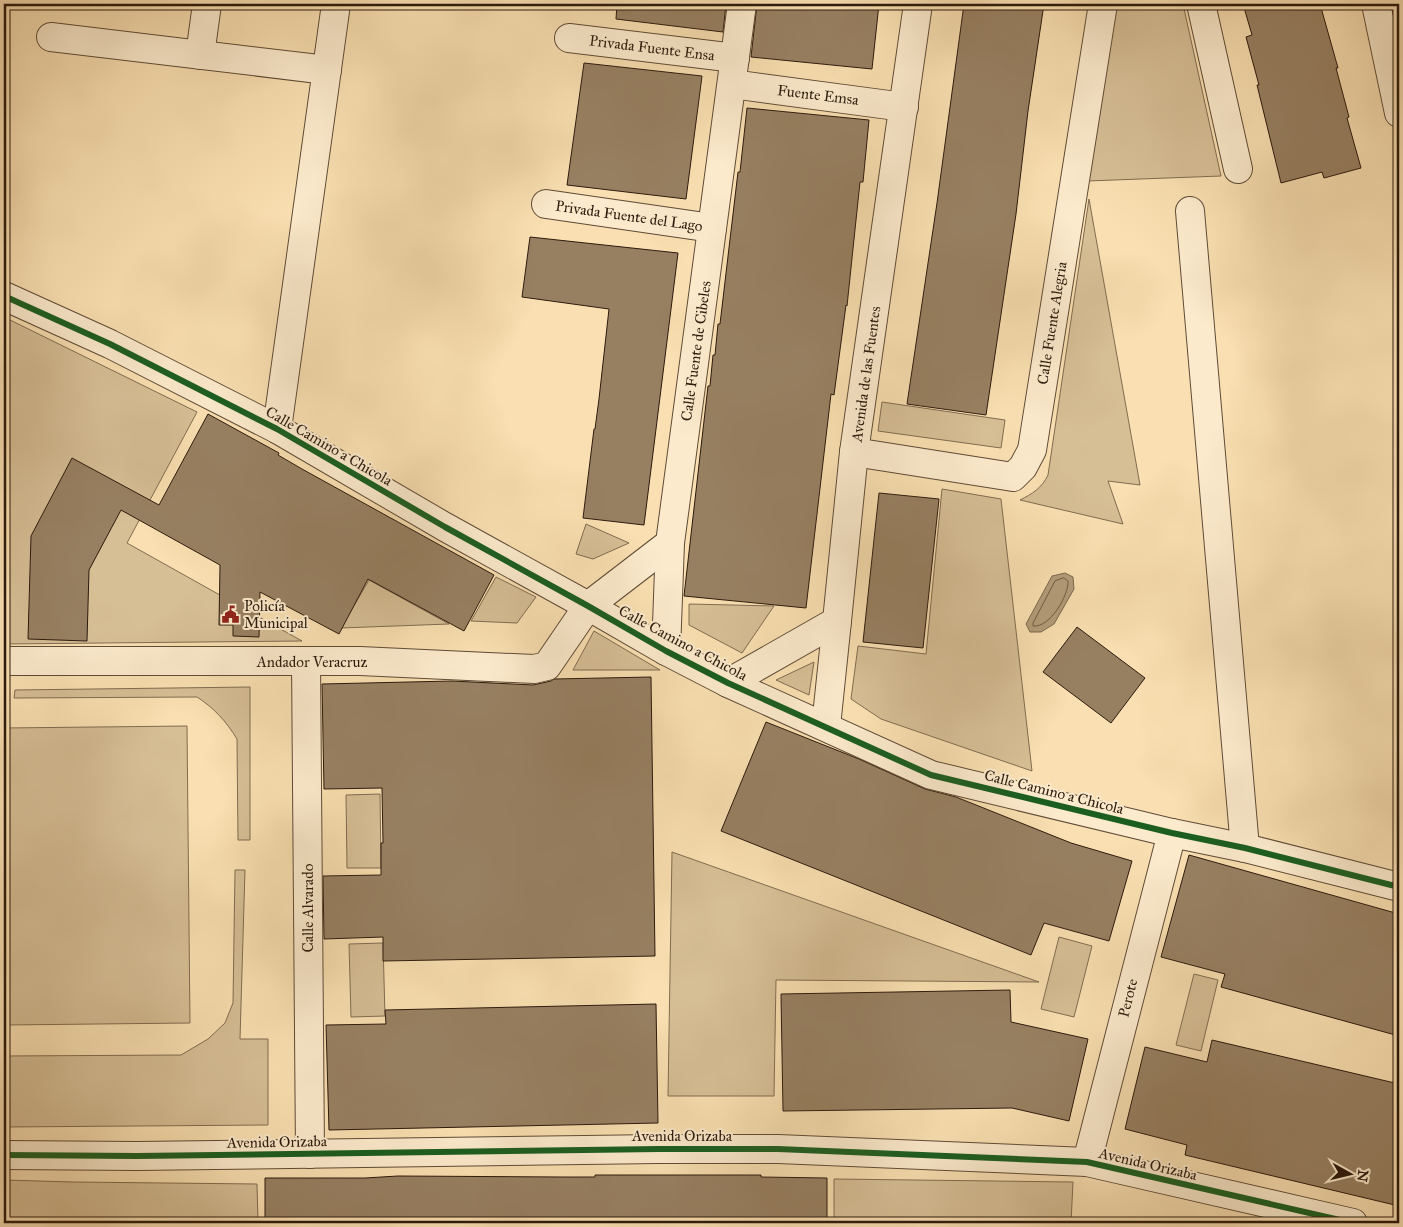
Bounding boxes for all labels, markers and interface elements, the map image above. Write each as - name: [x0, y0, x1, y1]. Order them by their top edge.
- street label: Privada Fuente Ensa: [588, 31, 716, 65]
- street label: Fuente Emsa: [776, 81, 860, 109]
- street label: Privada Fuente del Lago: [554, 197, 704, 235]
- street label: Calle Fuente Alegria: [1033, 260, 1071, 386]
- street label: Calle Fuente de Cibeles: [677, 280, 715, 422]
- street label: Avenida de las Fuentes: [847, 305, 884, 444]
- street label: Calle Camino a Chicola: [263, 402, 396, 490]
- place label: Policía Municipal: [244, 597, 309, 632]
- street label: Calle Camino a Chicola: [616, 602, 751, 685]
- public building icon: Policía Municipal: [220, 605, 240, 625]
- street label: Andador Veracruz: [256, 653, 367, 671]
- street label: Calle Camino a Chicola: [982, 766, 1126, 818]
- street label: Calle Alvarado: [299, 863, 317, 952]
- street label: Perote: [1115, 977, 1141, 1019]
- street label: Avenida Orizaba: [631, 1127, 733, 1145]
- street label: Avenida Orizaba: [226, 1132, 328, 1152]
- street label: Avenida Orizaba: [1096, 1144, 1199, 1184]
- north arrow: [1326, 1150, 1376, 1200]
- text: N: [1353, 1169, 1372, 1183]

